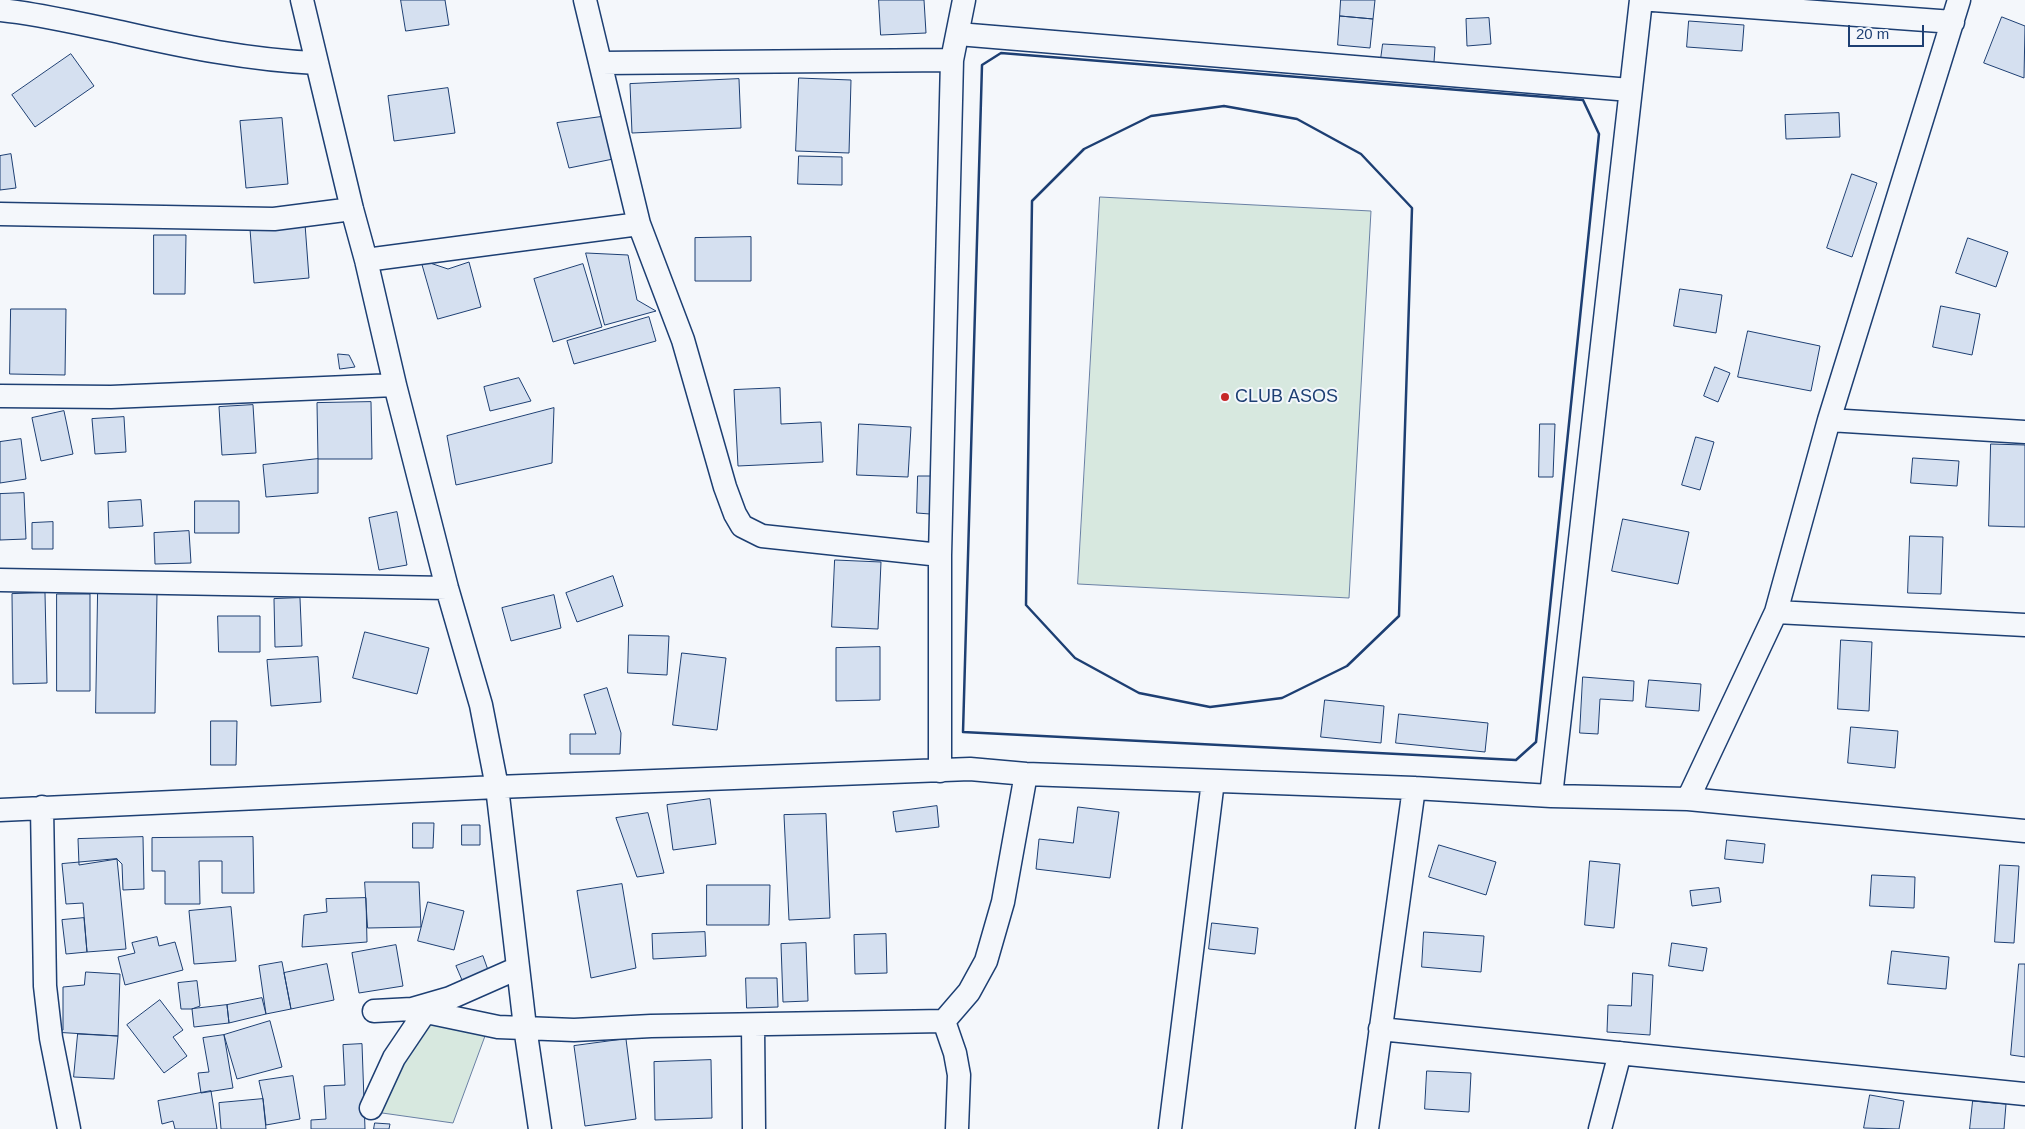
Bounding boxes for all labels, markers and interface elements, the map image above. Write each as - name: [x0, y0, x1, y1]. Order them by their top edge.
- scale bar: [1850, 15, 1926, 47]
- text: 20 m: [1856, 25, 1889, 42]
- place label: CLUB ASOS: [1235, 386, 1338, 408]
- marker: CLUB ASOS: [1219, 391, 1231, 403]

